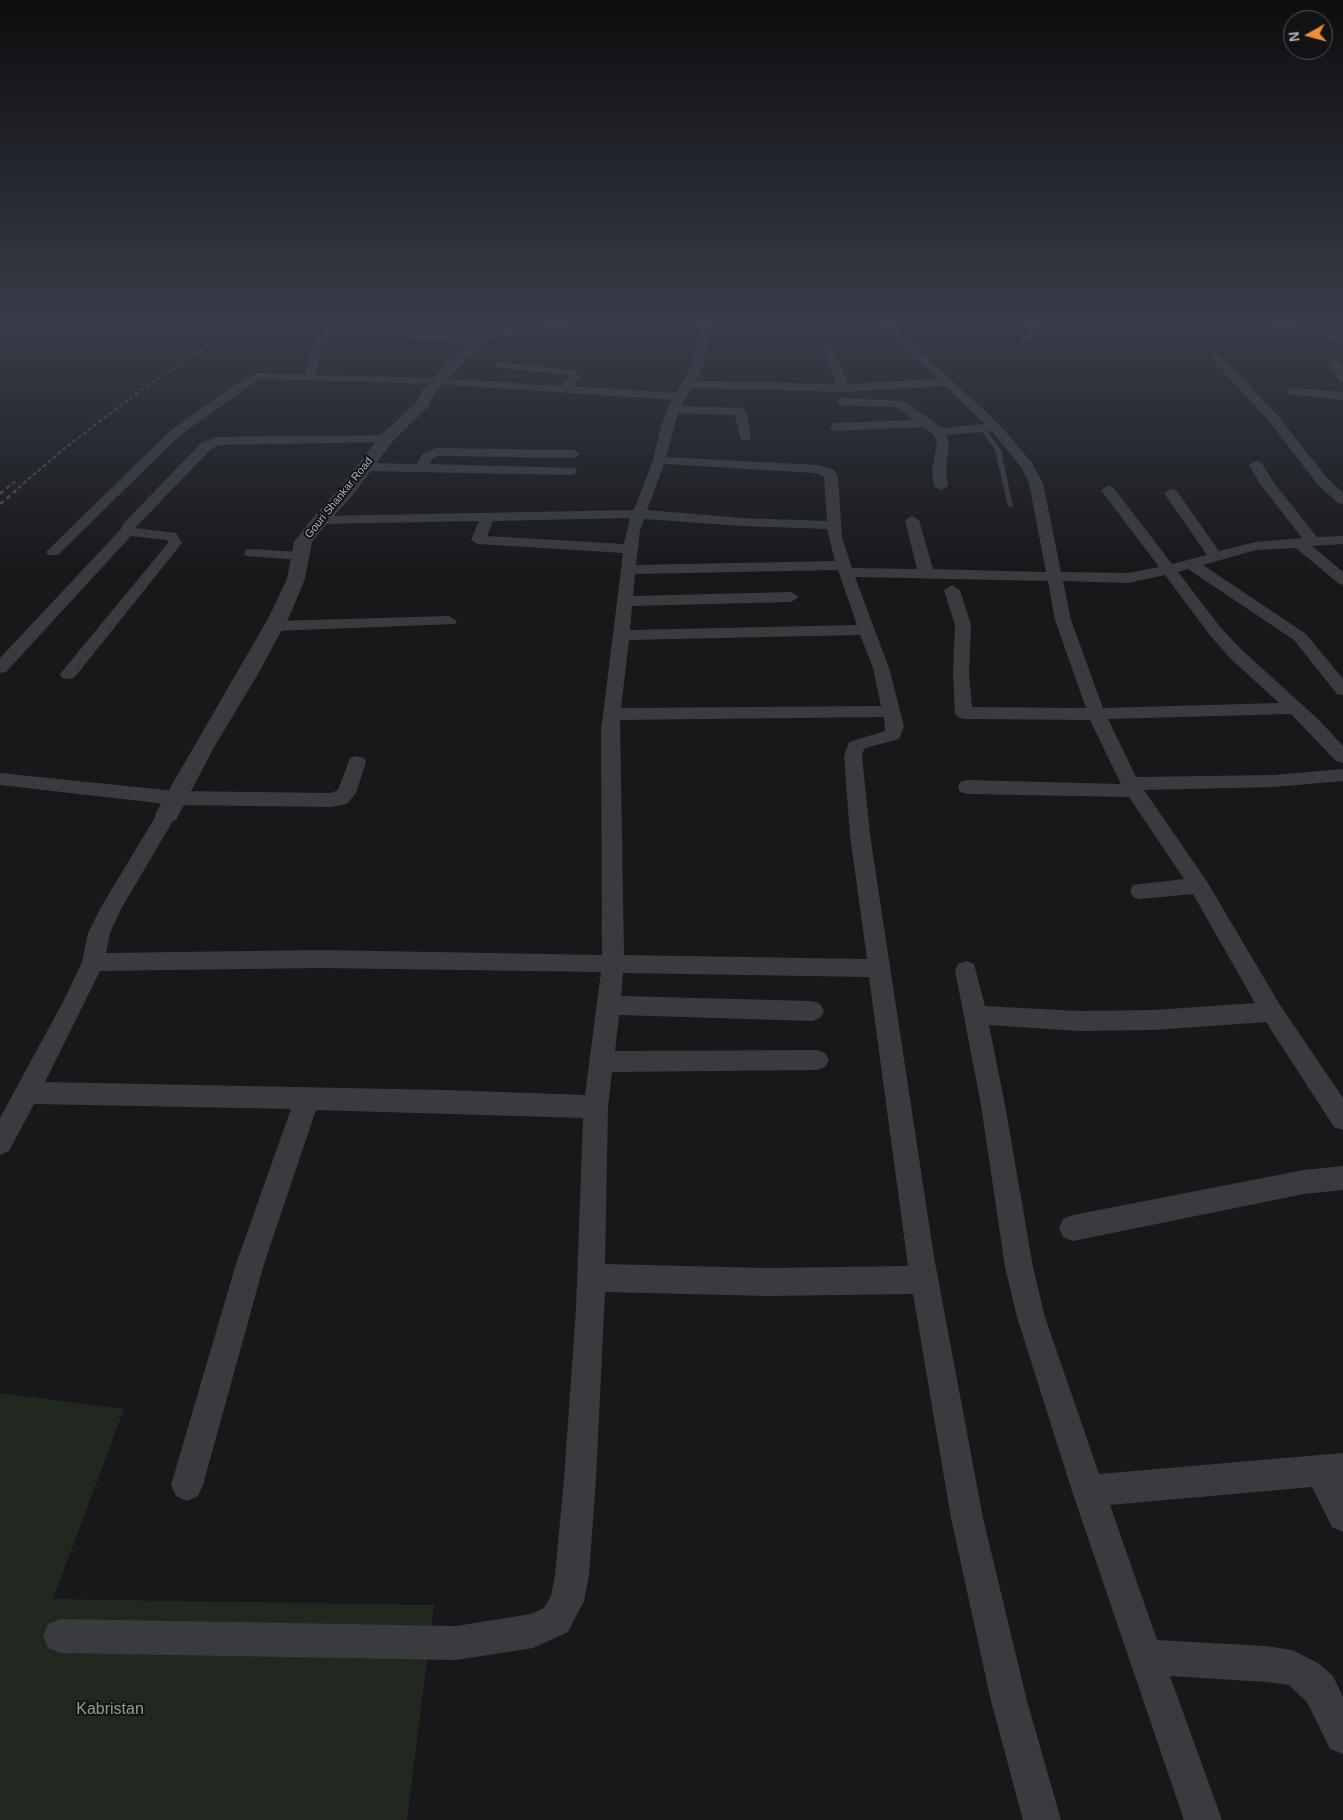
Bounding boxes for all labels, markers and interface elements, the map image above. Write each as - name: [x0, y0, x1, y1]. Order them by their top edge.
- north arrow: [1283, 10, 1333, 60]
- text: N: [1286, 31, 1303, 43]
- street label: Gouri Shankar Road: [302, 455, 376, 541]
- park label: Kabristan: [76, 1700, 144, 1720]

